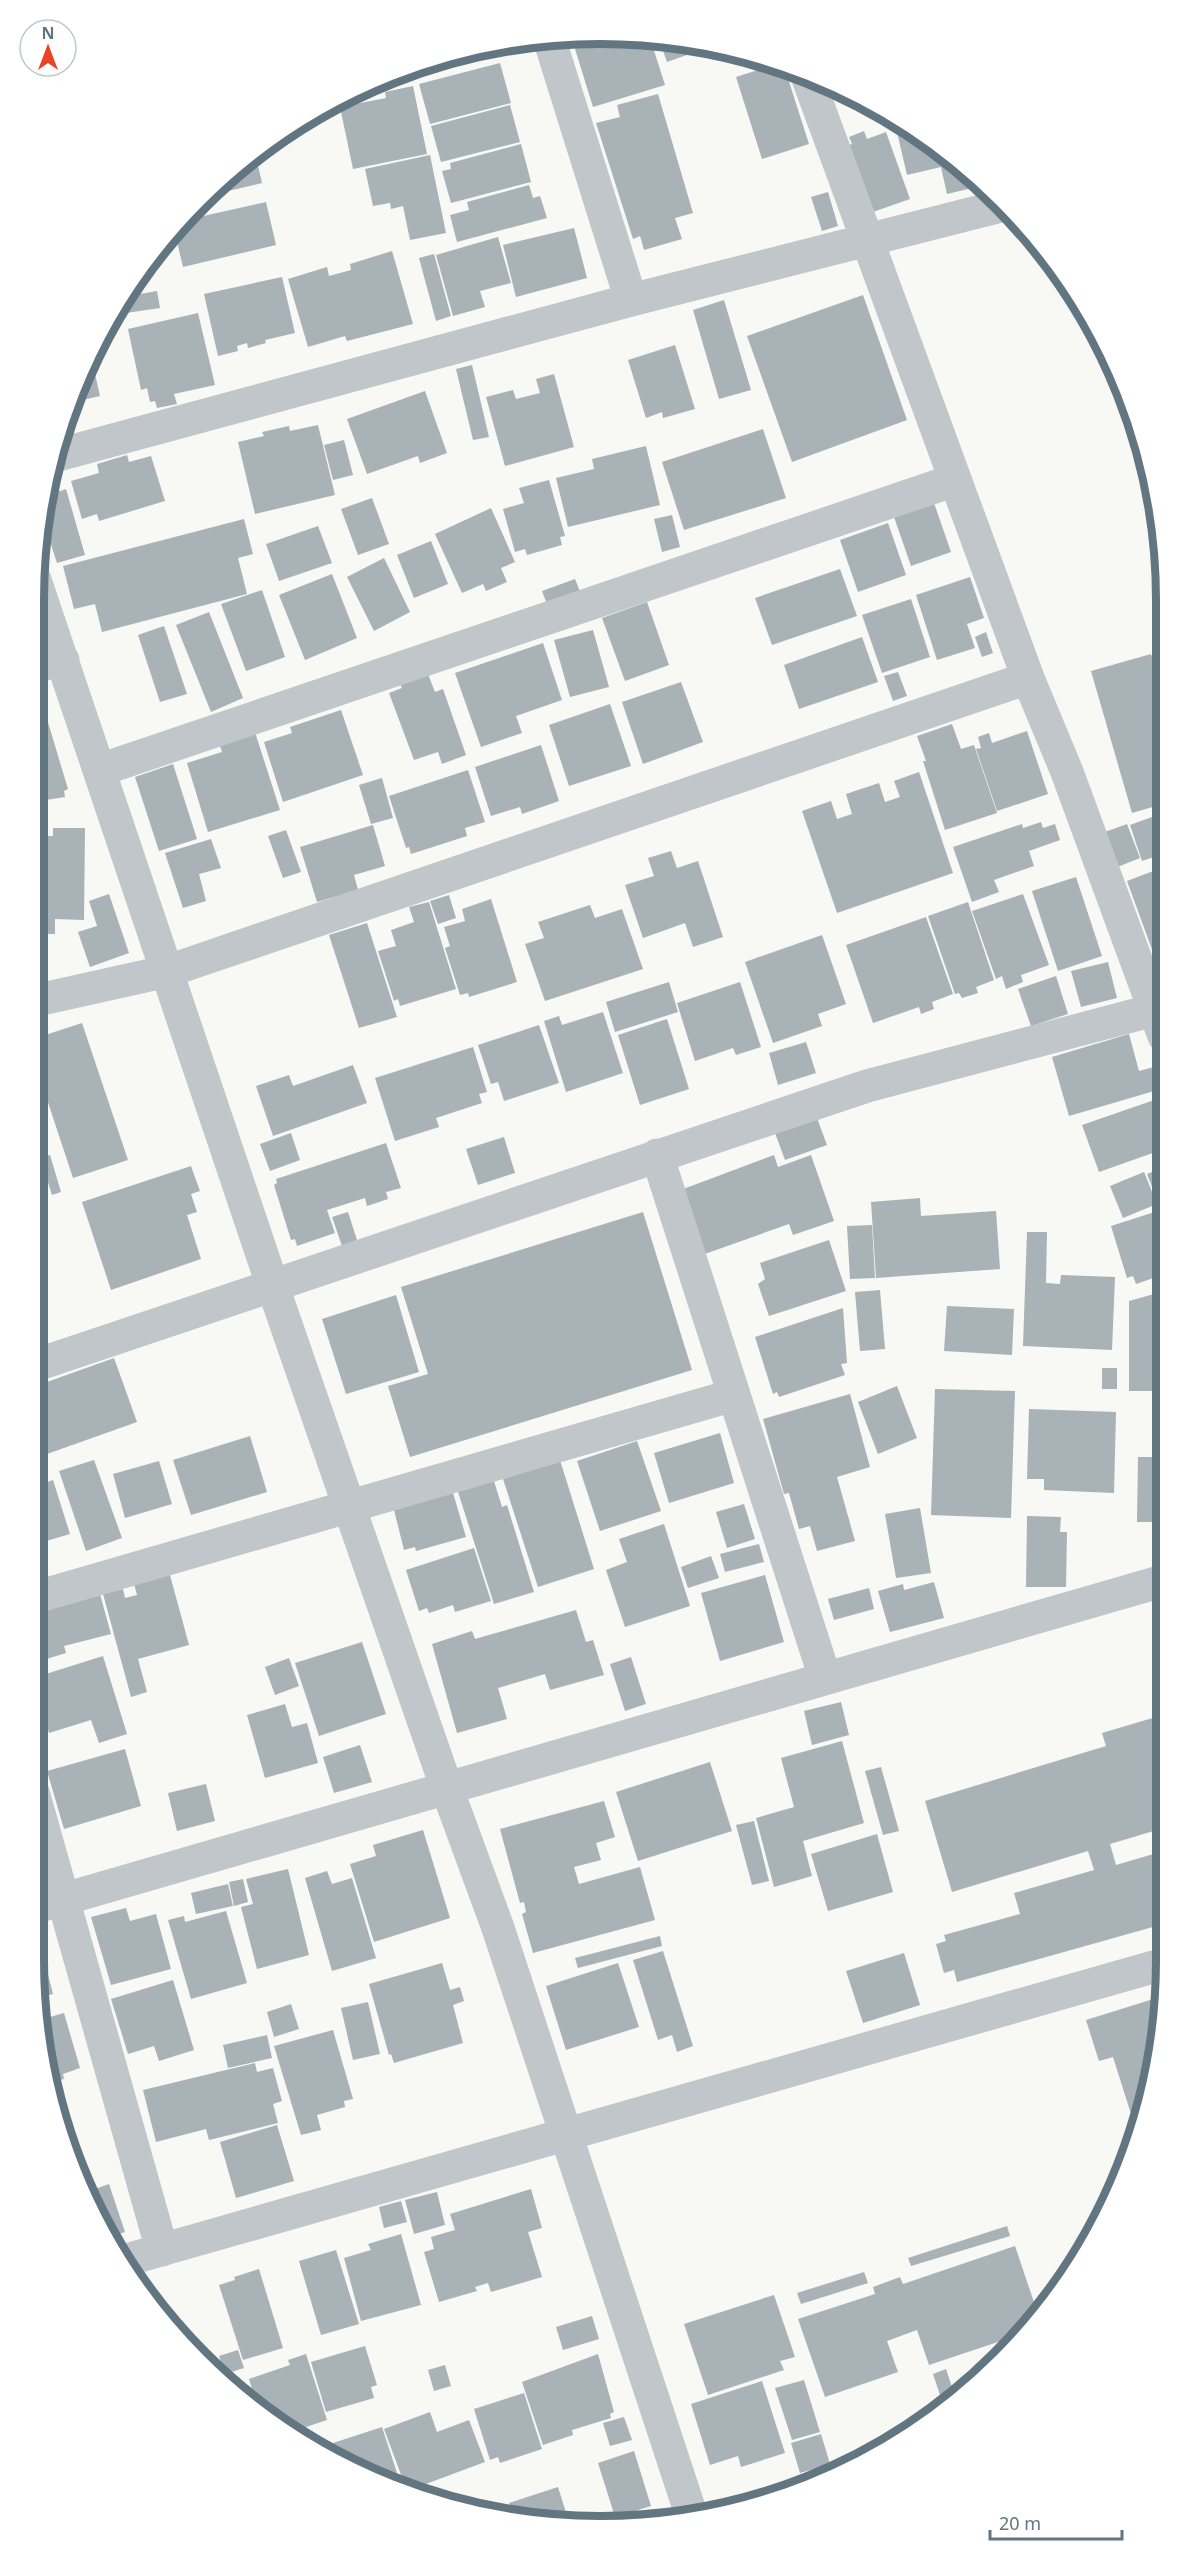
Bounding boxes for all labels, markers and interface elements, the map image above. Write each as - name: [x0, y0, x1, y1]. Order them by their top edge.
- north arrow: [18, 18, 78, 78]
- text: N: [41, 22, 55, 44]
- scale bar: [990, 2503, 1122, 2541]
- text: 20 m: [999, 2511, 1041, 2535]

